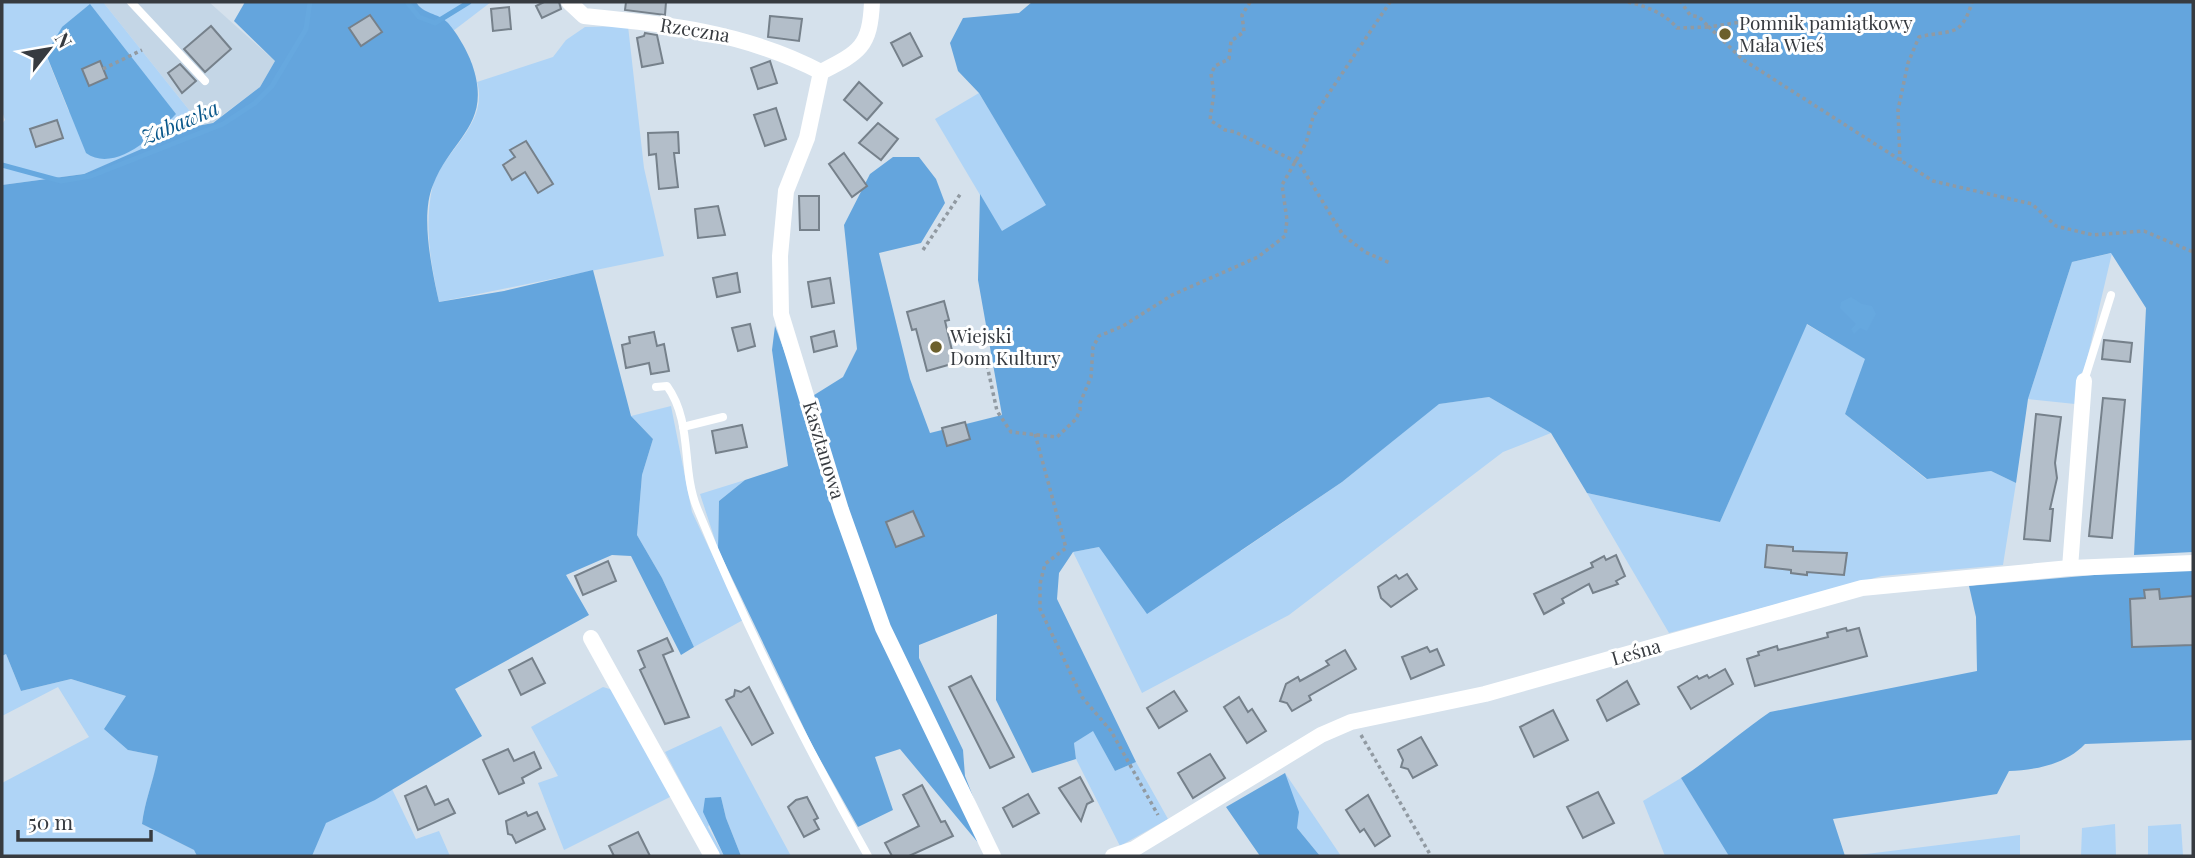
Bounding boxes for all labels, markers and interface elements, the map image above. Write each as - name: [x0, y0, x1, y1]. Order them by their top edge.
- place label: Pomnik pamiątkowy Mała Wieś: [1739, 9, 1913, 57]
- street label: Rzeczna: [659, 11, 732, 47]
- north arrow: [14, 14, 84, 84]
- marker: Pomnik pamiątkowy Mała Wieś: [1717, 26, 1733, 42]
- text: N: [50, 27, 79, 53]
- water label: Zabawka: [135, 92, 223, 150]
- place label: Wiejski Dom Kultury: [949, 322, 1061, 370]
- marker: Wiejski Dom Kultury: [928, 339, 944, 355]
- street label: Kasztanowa: [798, 398, 852, 502]
- street label: Leśna: [1608, 631, 1664, 670]
- scale bar: [18, 798, 150, 842]
- text: 50 m: [28, 807, 74, 835]

